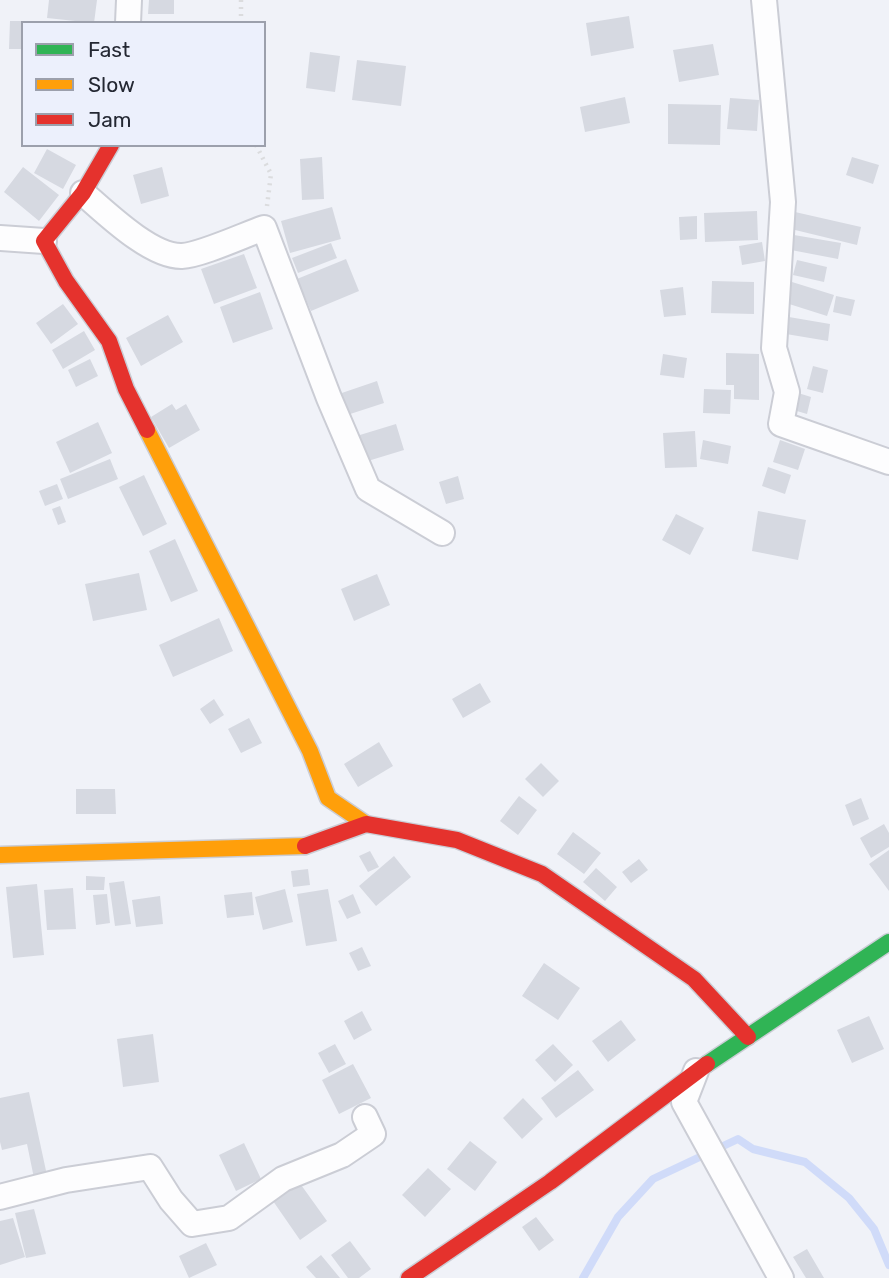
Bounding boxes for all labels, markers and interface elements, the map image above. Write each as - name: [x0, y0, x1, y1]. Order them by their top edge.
- legend: [21, 21, 266, 147]
- text: Fast: [88, 37, 130, 62]
- text: Slow: [88, 72, 135, 97]
- text: Jam: [88, 107, 132, 132]

